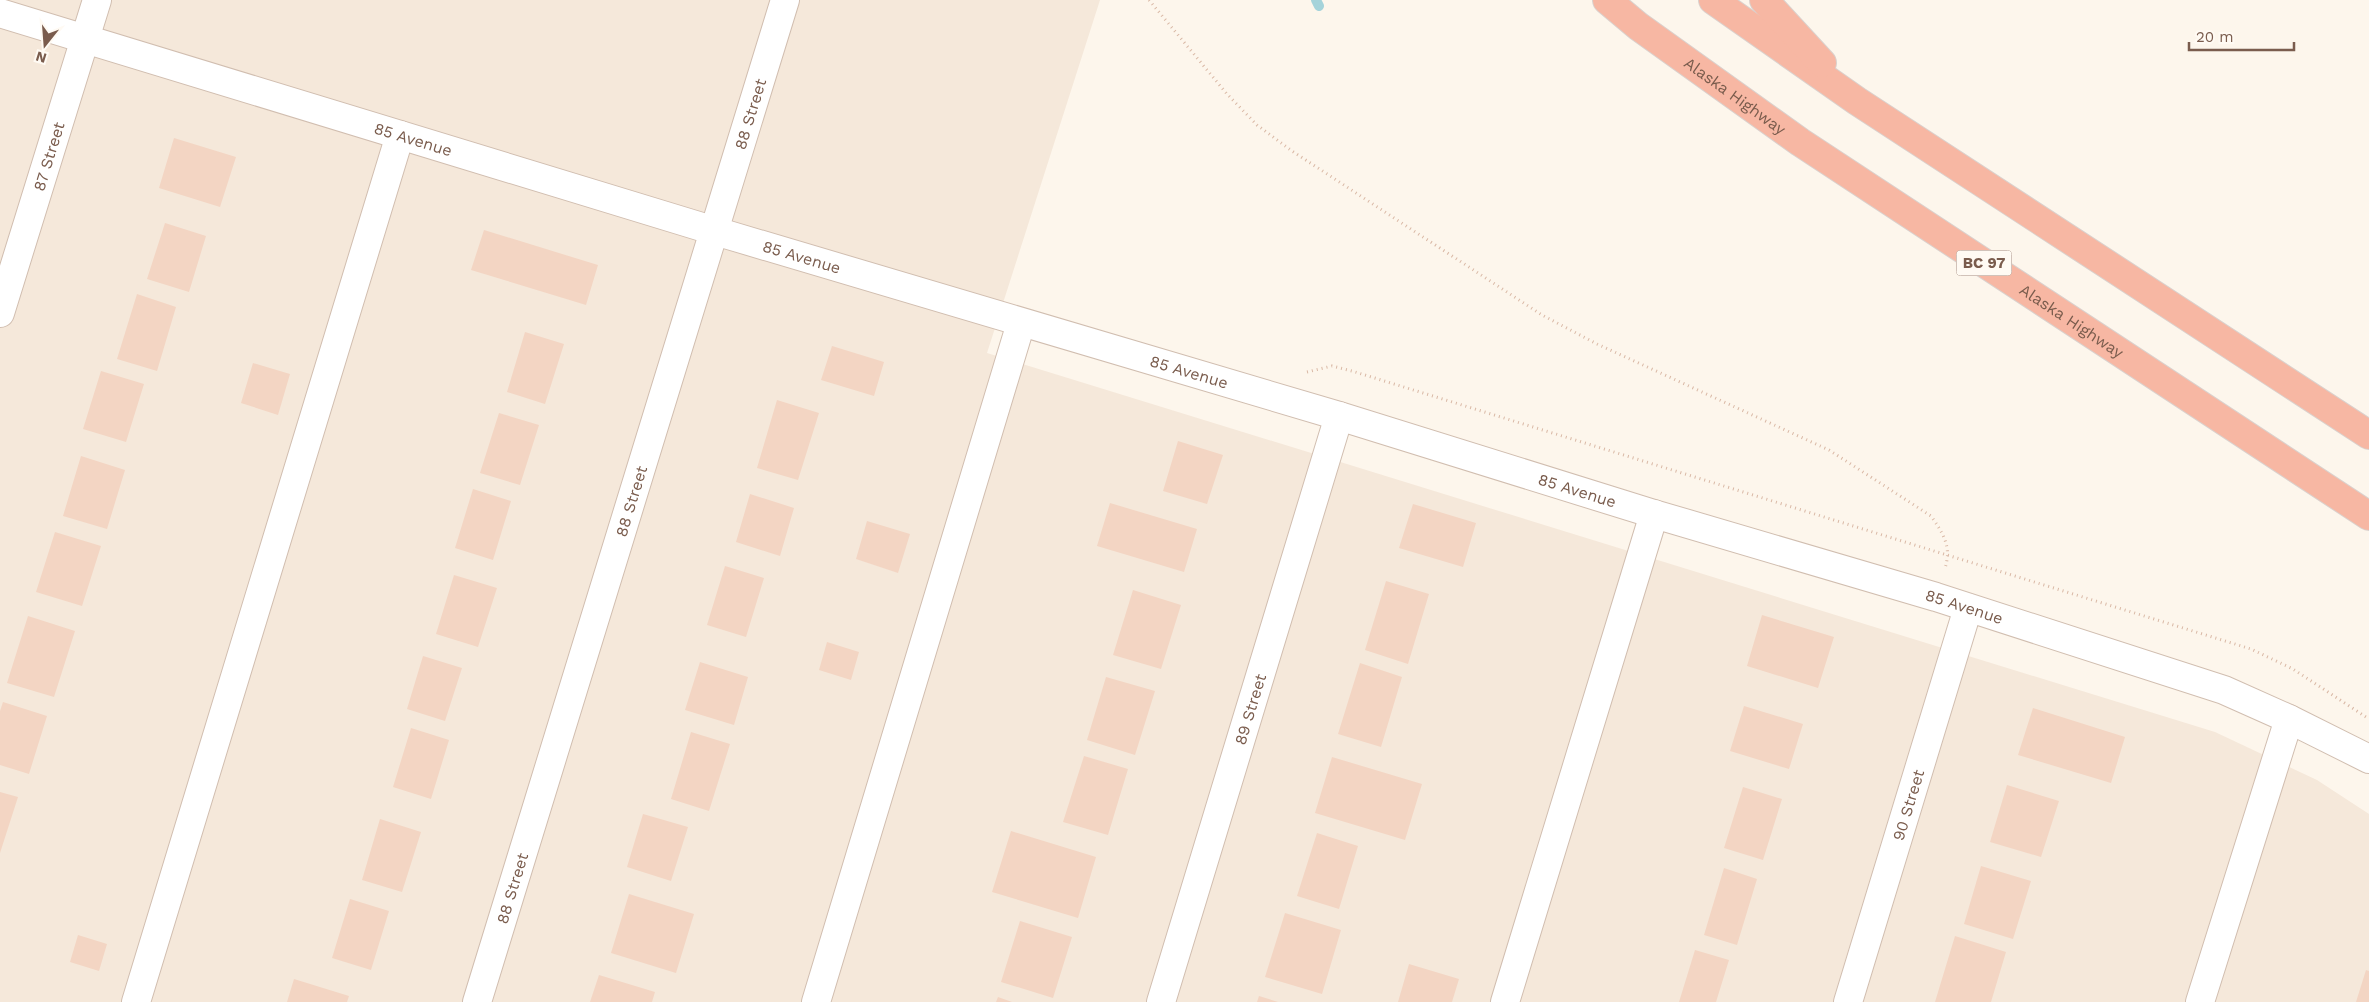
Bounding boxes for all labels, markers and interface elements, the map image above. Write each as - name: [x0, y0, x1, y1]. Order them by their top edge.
- north arrow: [20, 20, 70, 70]
- scale bar: [2189, 20, 2294, 52]
- text: 20 m: [2196, 28, 2234, 46]
- text: N: [34, 48, 48, 67]
- street label: Alaska Highway: [1680, 53, 1790, 139]
- street label: 88 Street: [731, 76, 770, 152]
- street label: 87 Street: [29, 119, 69, 193]
- street label: 85 Avenue: [372, 119, 454, 160]
- street label: 85 Avenue: [760, 237, 843, 278]
- road number: BC 97: [1956, 250, 2012, 276]
- street label: Alaska Highway: [2016, 280, 2128, 363]
- street label: 85 Avenue: [1148, 351, 1230, 393]
- street label: 88 Street: [612, 463, 651, 539]
- street label: 85 Avenue: [1536, 470, 1619, 512]
- street label: 85 Avenue: [1923, 585, 2005, 628]
- street label: 89 Street: [1231, 671, 1270, 747]
- street label: 90 Street: [1889, 767, 1928, 843]
- street label: 88 Street: [493, 850, 532, 926]

